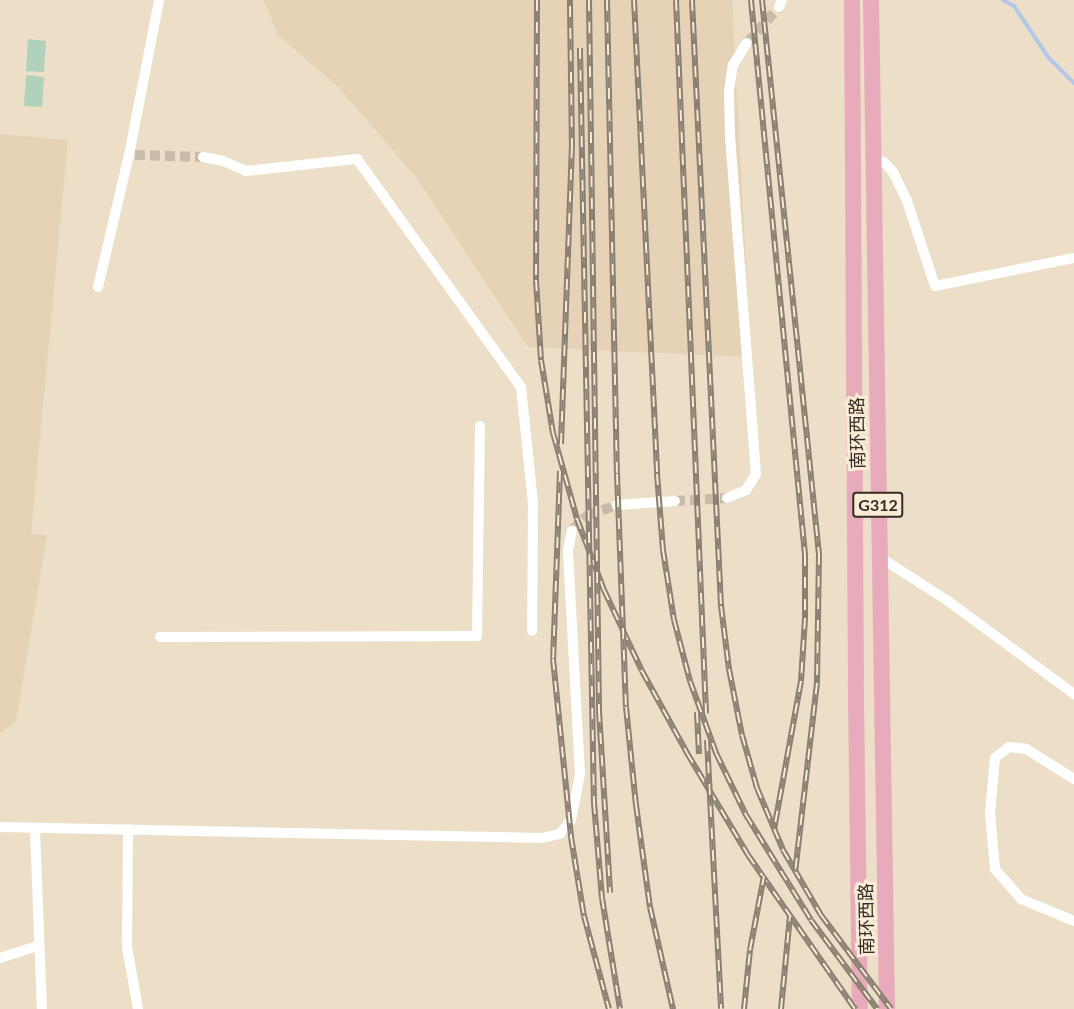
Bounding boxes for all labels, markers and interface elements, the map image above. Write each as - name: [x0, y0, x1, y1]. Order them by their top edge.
- street label: 南环西路: [846, 397, 868, 469]
- road number: G312: [851, 492, 905, 518]
- street label: 南环西路: [855, 883, 877, 955]

